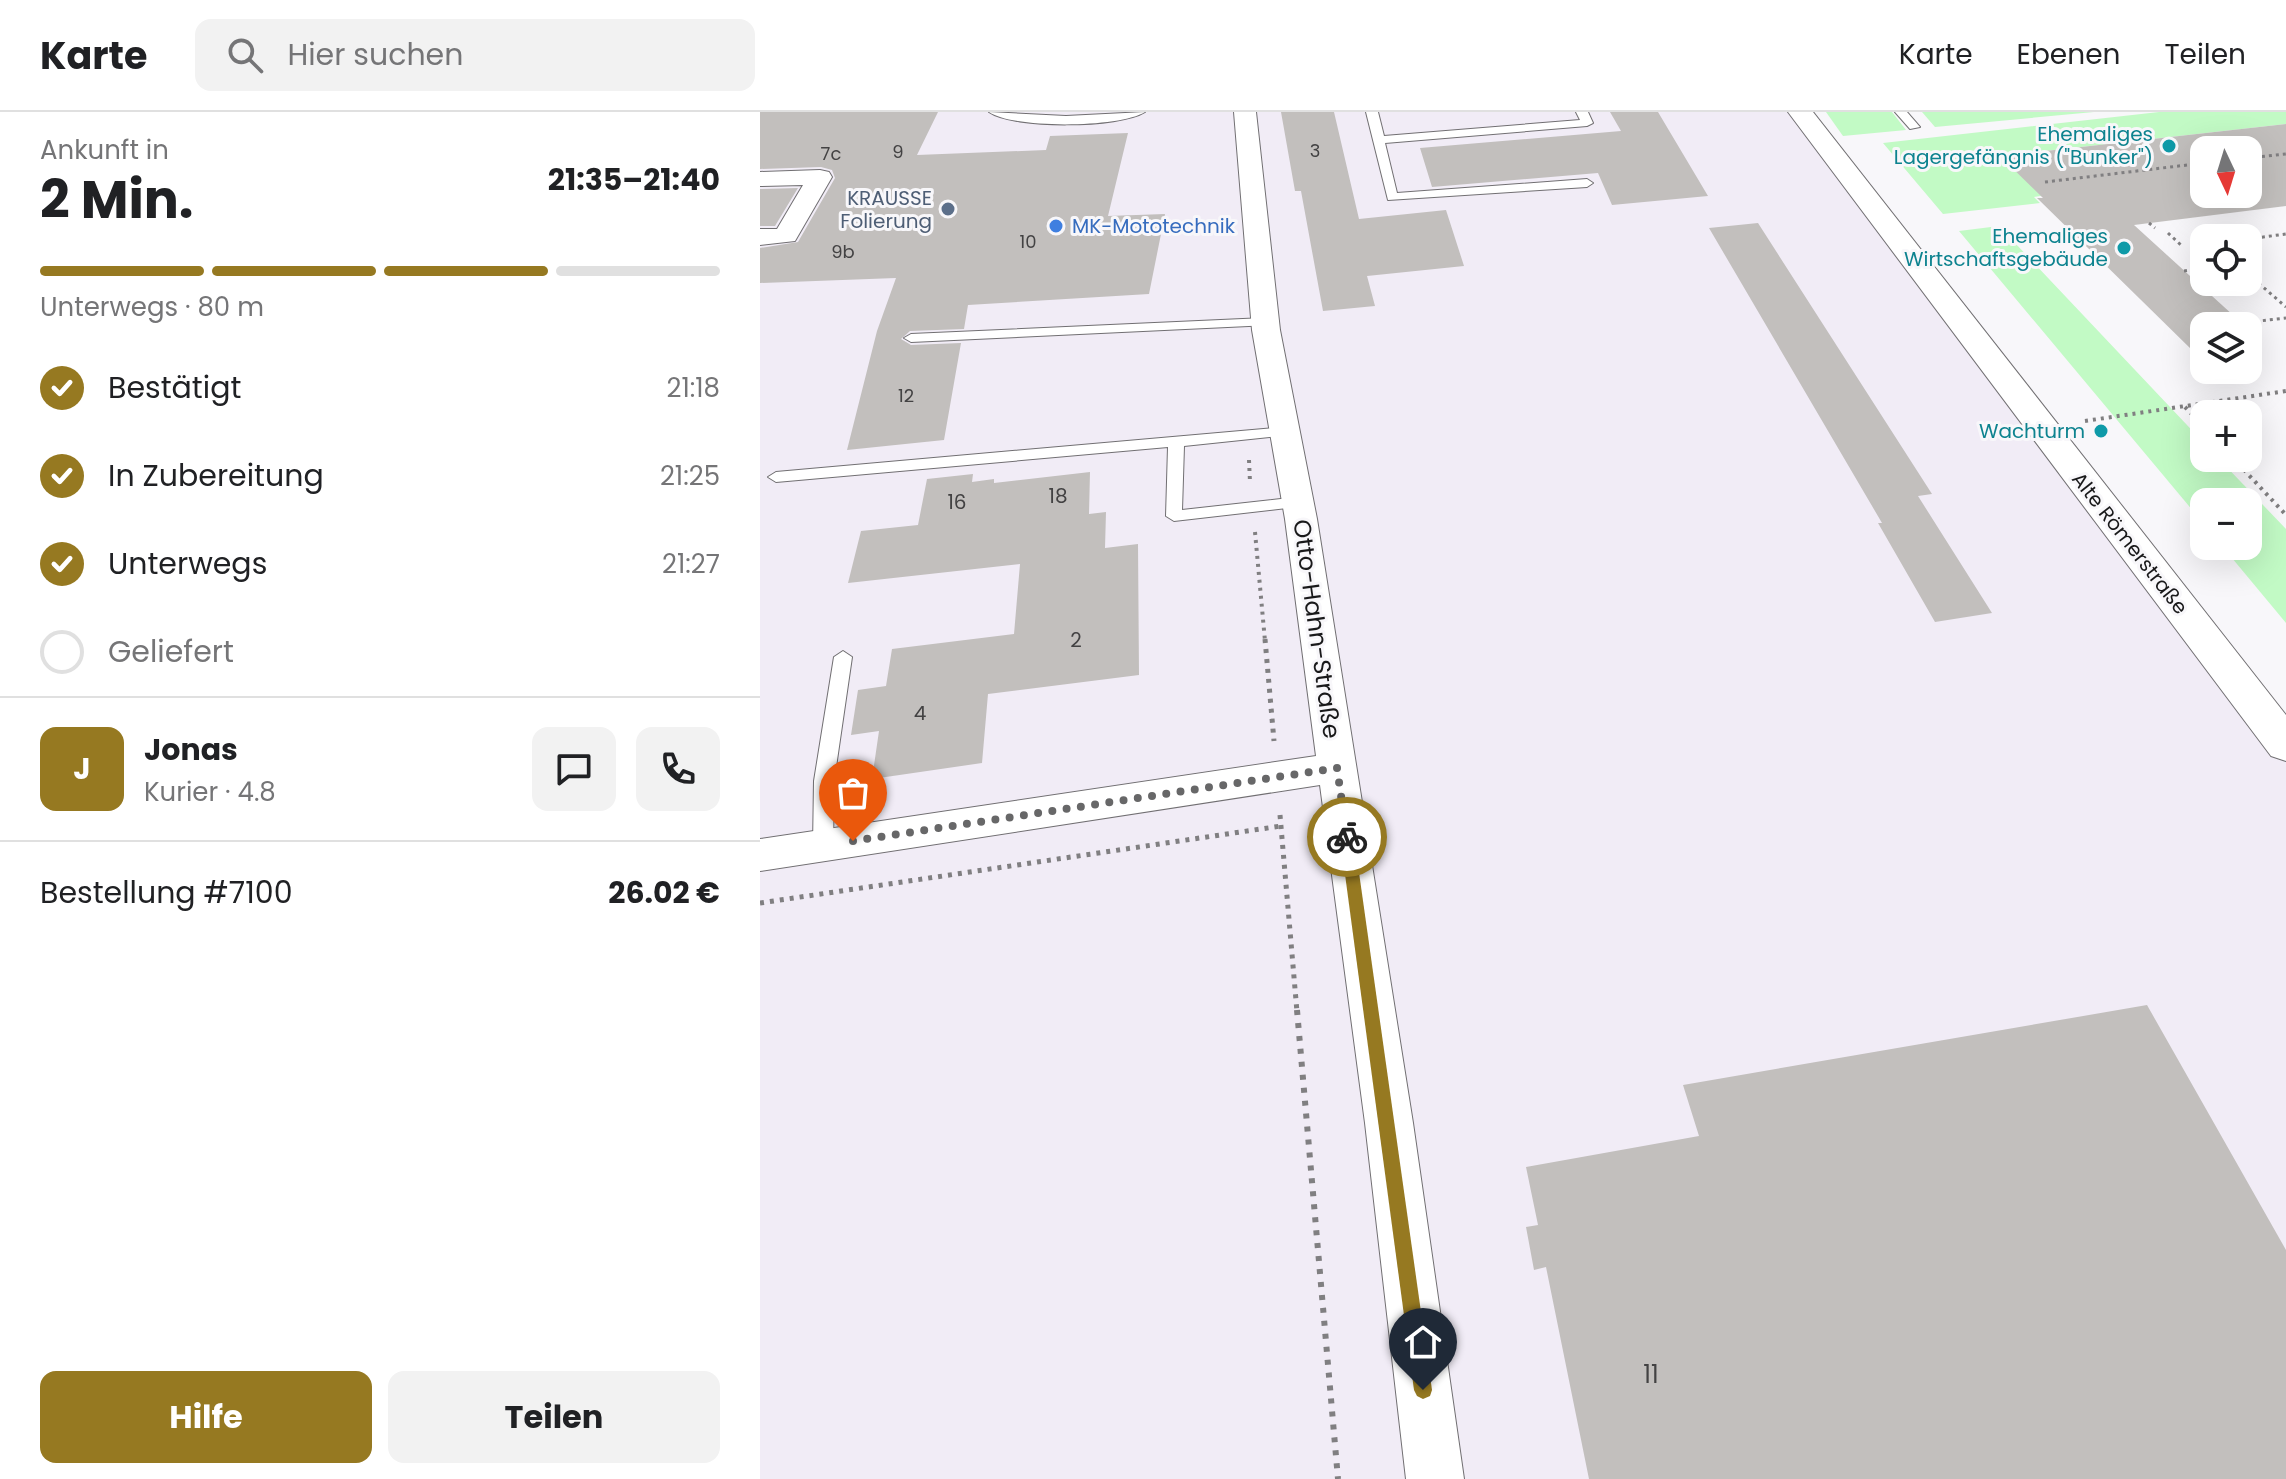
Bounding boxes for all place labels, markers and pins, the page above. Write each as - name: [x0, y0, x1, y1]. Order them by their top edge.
- place label: Ehemaliges Lagergefängnis ("Bunker"): [1894, 120, 2153, 171]
- marker: Ehemaliges Lagergefängnis ("Bunker"): [2160, 137, 2178, 155]
- place label: KRAUSSE Folierung: [840, 184, 932, 235]
- marker: KRAUSSE Folierung: [939, 200, 957, 218]
- place label: MK-Mototechnik: [1072, 212, 1236, 240]
- marker: MK-Mototechnik: [1047, 217, 1065, 235]
- place label: Ehemaliges Wirtschaftsgebäude: [1904, 222, 2108, 273]
- marker: Ehemaliges Wirtschaftsgebäude: [2115, 239, 2133, 257]
- place label: Wachturm: [1979, 417, 2085, 445]
- marker: Wachturm: [2092, 422, 2110, 440]
- pin: [819, 759, 887, 841]
- pin: [1389, 1308, 1457, 1390]

